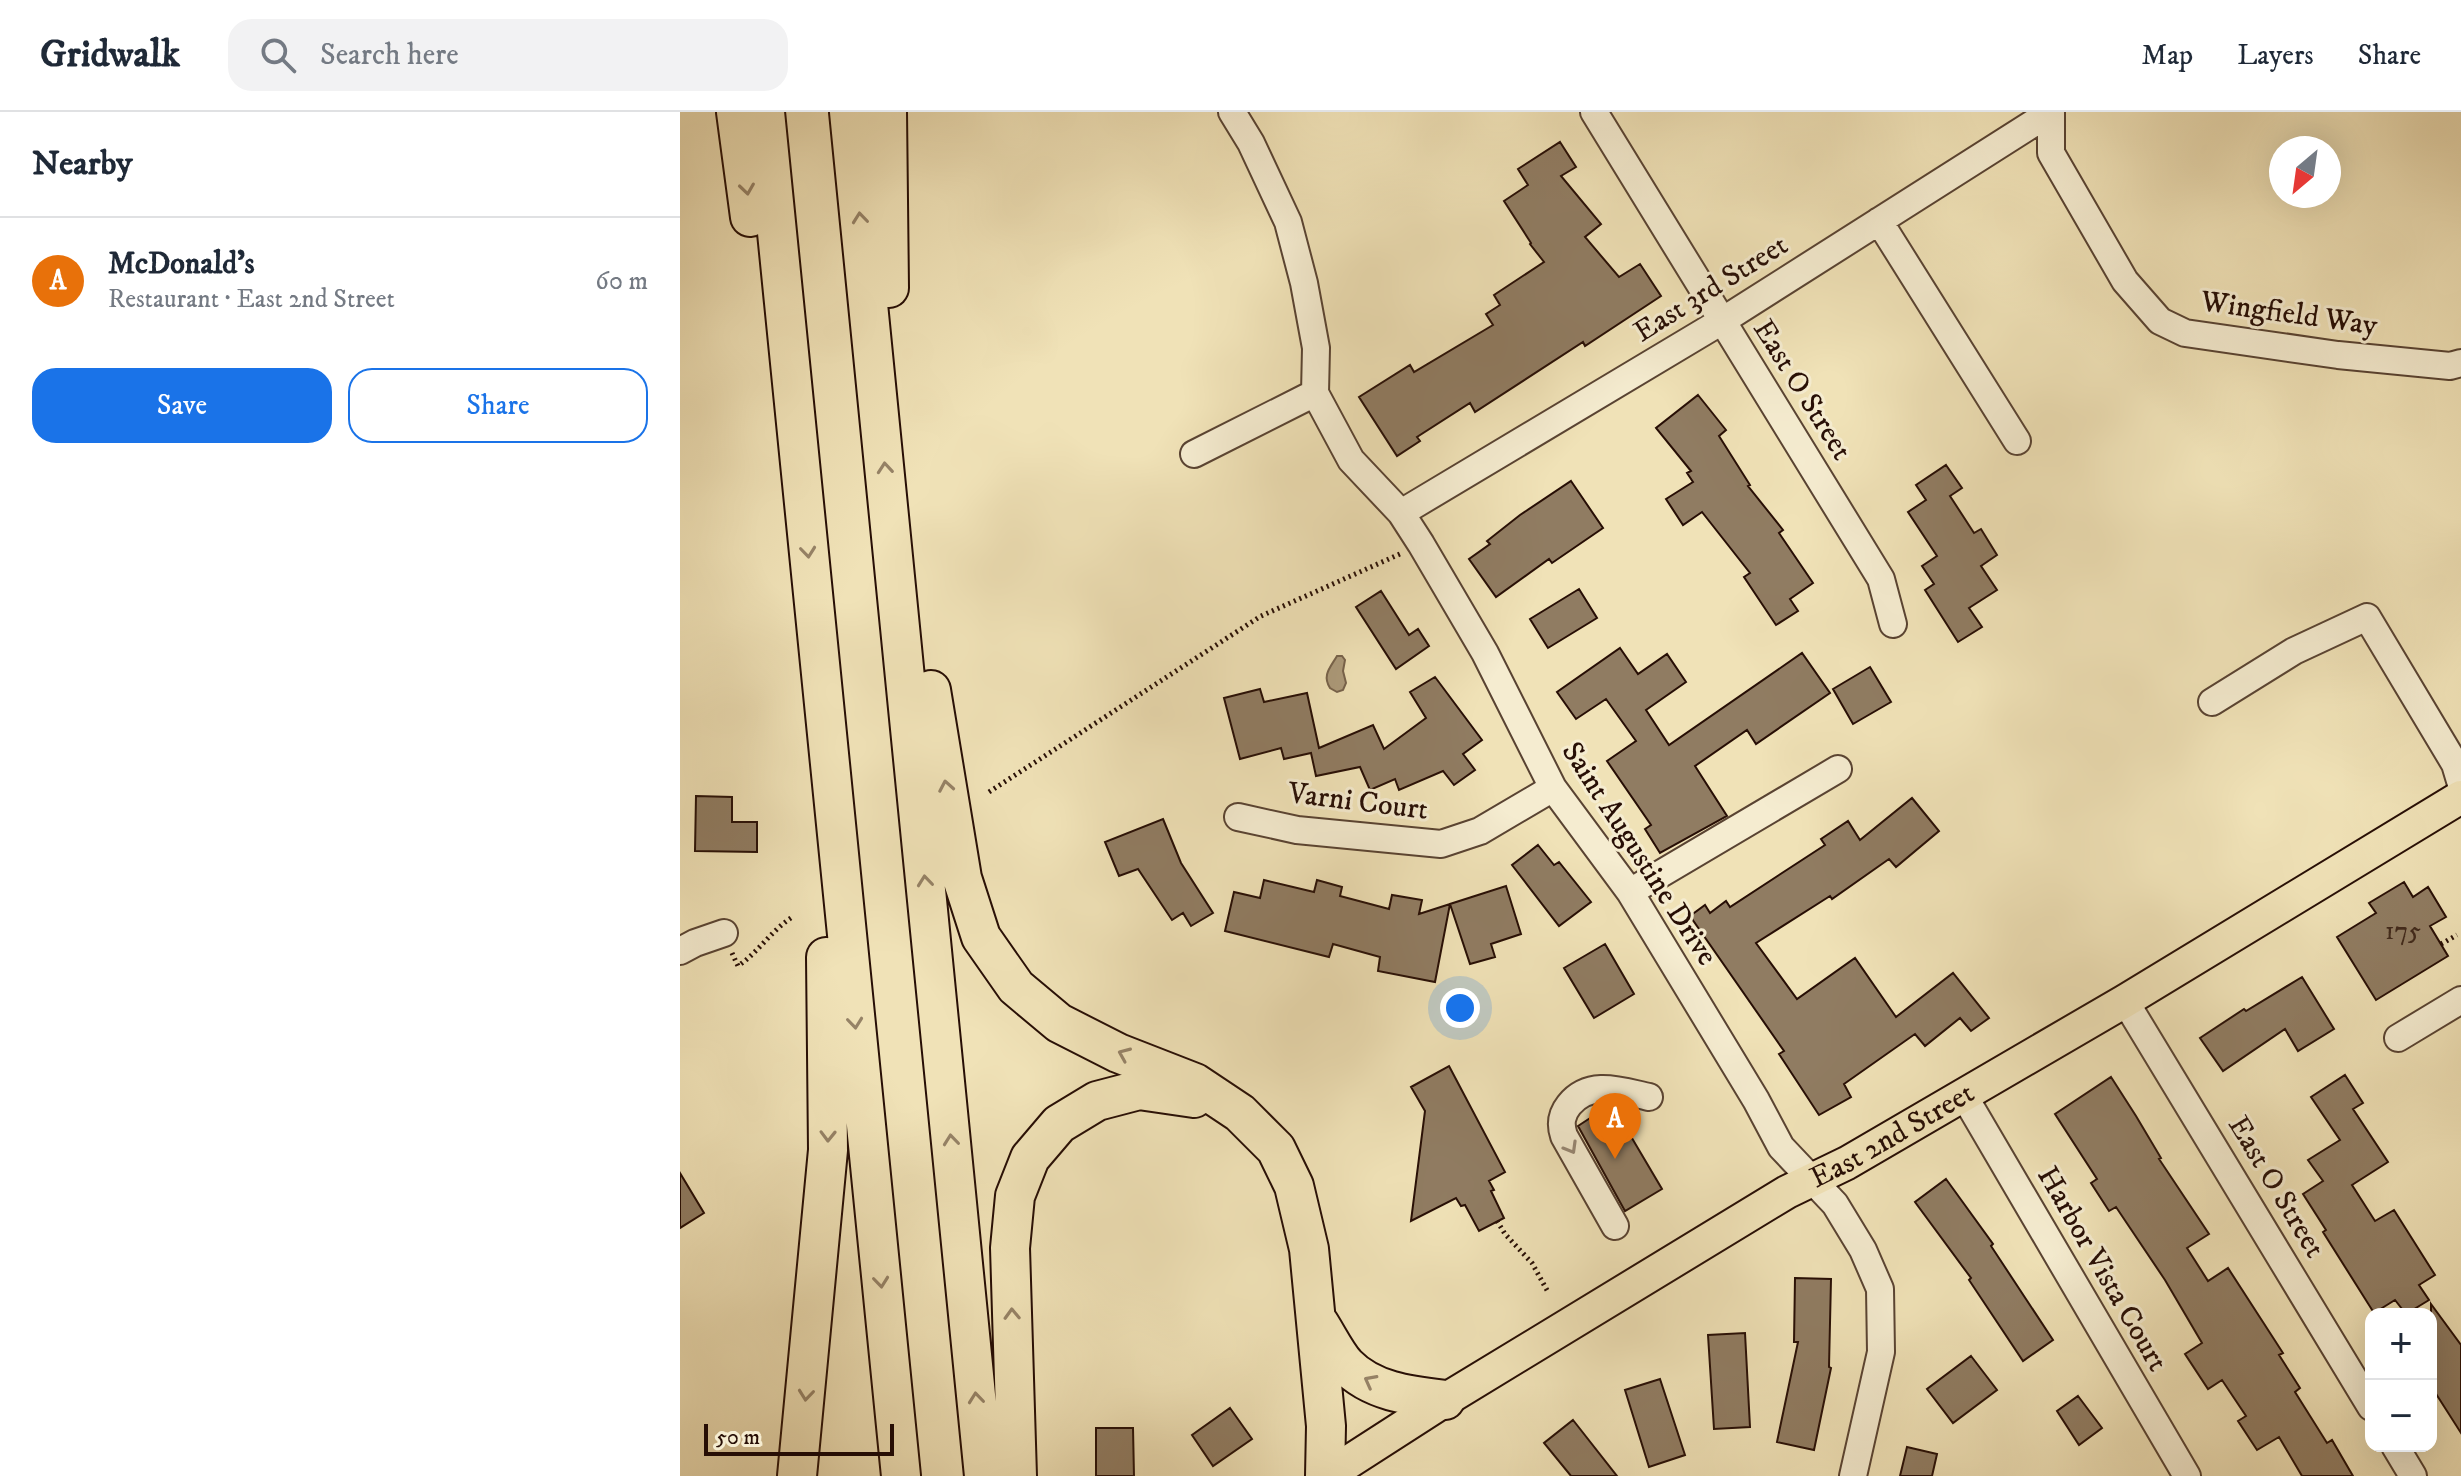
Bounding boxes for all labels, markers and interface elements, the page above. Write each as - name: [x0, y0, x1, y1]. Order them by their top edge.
- search box: [228, 19, 788, 91]
- text: Gridwalk: [40, 31, 180, 79]
- icon: search: [256, 33, 300, 77]
- text: Search here: [320, 37, 459, 74]
- text: Map: [2142, 38, 2193, 73]
- text: Layers: [2237, 38, 2314, 73]
- text: Share: [2358, 38, 2421, 73]
- north arrow: [2269, 136, 2341, 208]
- text: Nearby: [32, 143, 133, 185]
- one-way arrow: [738, 183, 755, 196]
- one-way arrow: [851, 211, 868, 224]
- street label: East 3rd Street: [1627, 227, 1795, 351]
- text: McDonald's: [108, 246, 255, 283]
- text: A: [50, 265, 66, 298]
- text: 60 m: [595, 265, 648, 298]
- text: Restaurant · East 2nd Street: [108, 283, 395, 316]
- street label: Wingfield Way: [2197, 283, 2380, 345]
- street label: East O Street: [1744, 313, 1860, 467]
- button: Save: [32, 368, 332, 443]
- button: Share: [348, 368, 648, 443]
- one-way arrow: [877, 461, 894, 474]
- one-way arrow: [799, 546, 816, 559]
- street label: Saint Augustine Drive: [1553, 735, 1725, 973]
- street label: Varni Court: [1285, 775, 1430, 829]
- one-way arrow: [938, 779, 955, 793]
- one-way arrow: [917, 874, 934, 887]
- house number: 175: [2385, 915, 2421, 948]
- your location: [1440, 988, 1480, 1028]
- one-way arrow: [847, 1017, 864, 1030]
- one-way arrow: [1117, 1048, 1132, 1064]
- street label: East 2nd Street: [1804, 1074, 1981, 1196]
- pin: A: [1589, 1093, 1641, 1159]
- street label: East O Street: [2219, 1109, 2333, 1265]
- one-way arrow: [819, 1130, 837, 1143]
- one-way arrow: [942, 1133, 959, 1146]
- one-way arrow: [1561, 1139, 1577, 1154]
- street label: Harbor Vista Court: [2028, 1160, 2176, 1378]
- one-way arrow: [873, 1276, 890, 1289]
- one-way arrow: [1004, 1307, 1021, 1320]
- map controls: [2365, 1308, 2437, 1452]
- button: +: [2365, 1308, 2437, 1380]
- one-way arrow: [1364, 1376, 1379, 1391]
- button: −: [2365, 1380, 2437, 1452]
- one-way arrow: [797, 1389, 814, 1402]
- one-way arrow: [968, 1391, 985, 1404]
- scale bar: [704, 1420, 894, 1456]
- text: 50 m: [716, 1424, 760, 1451]

